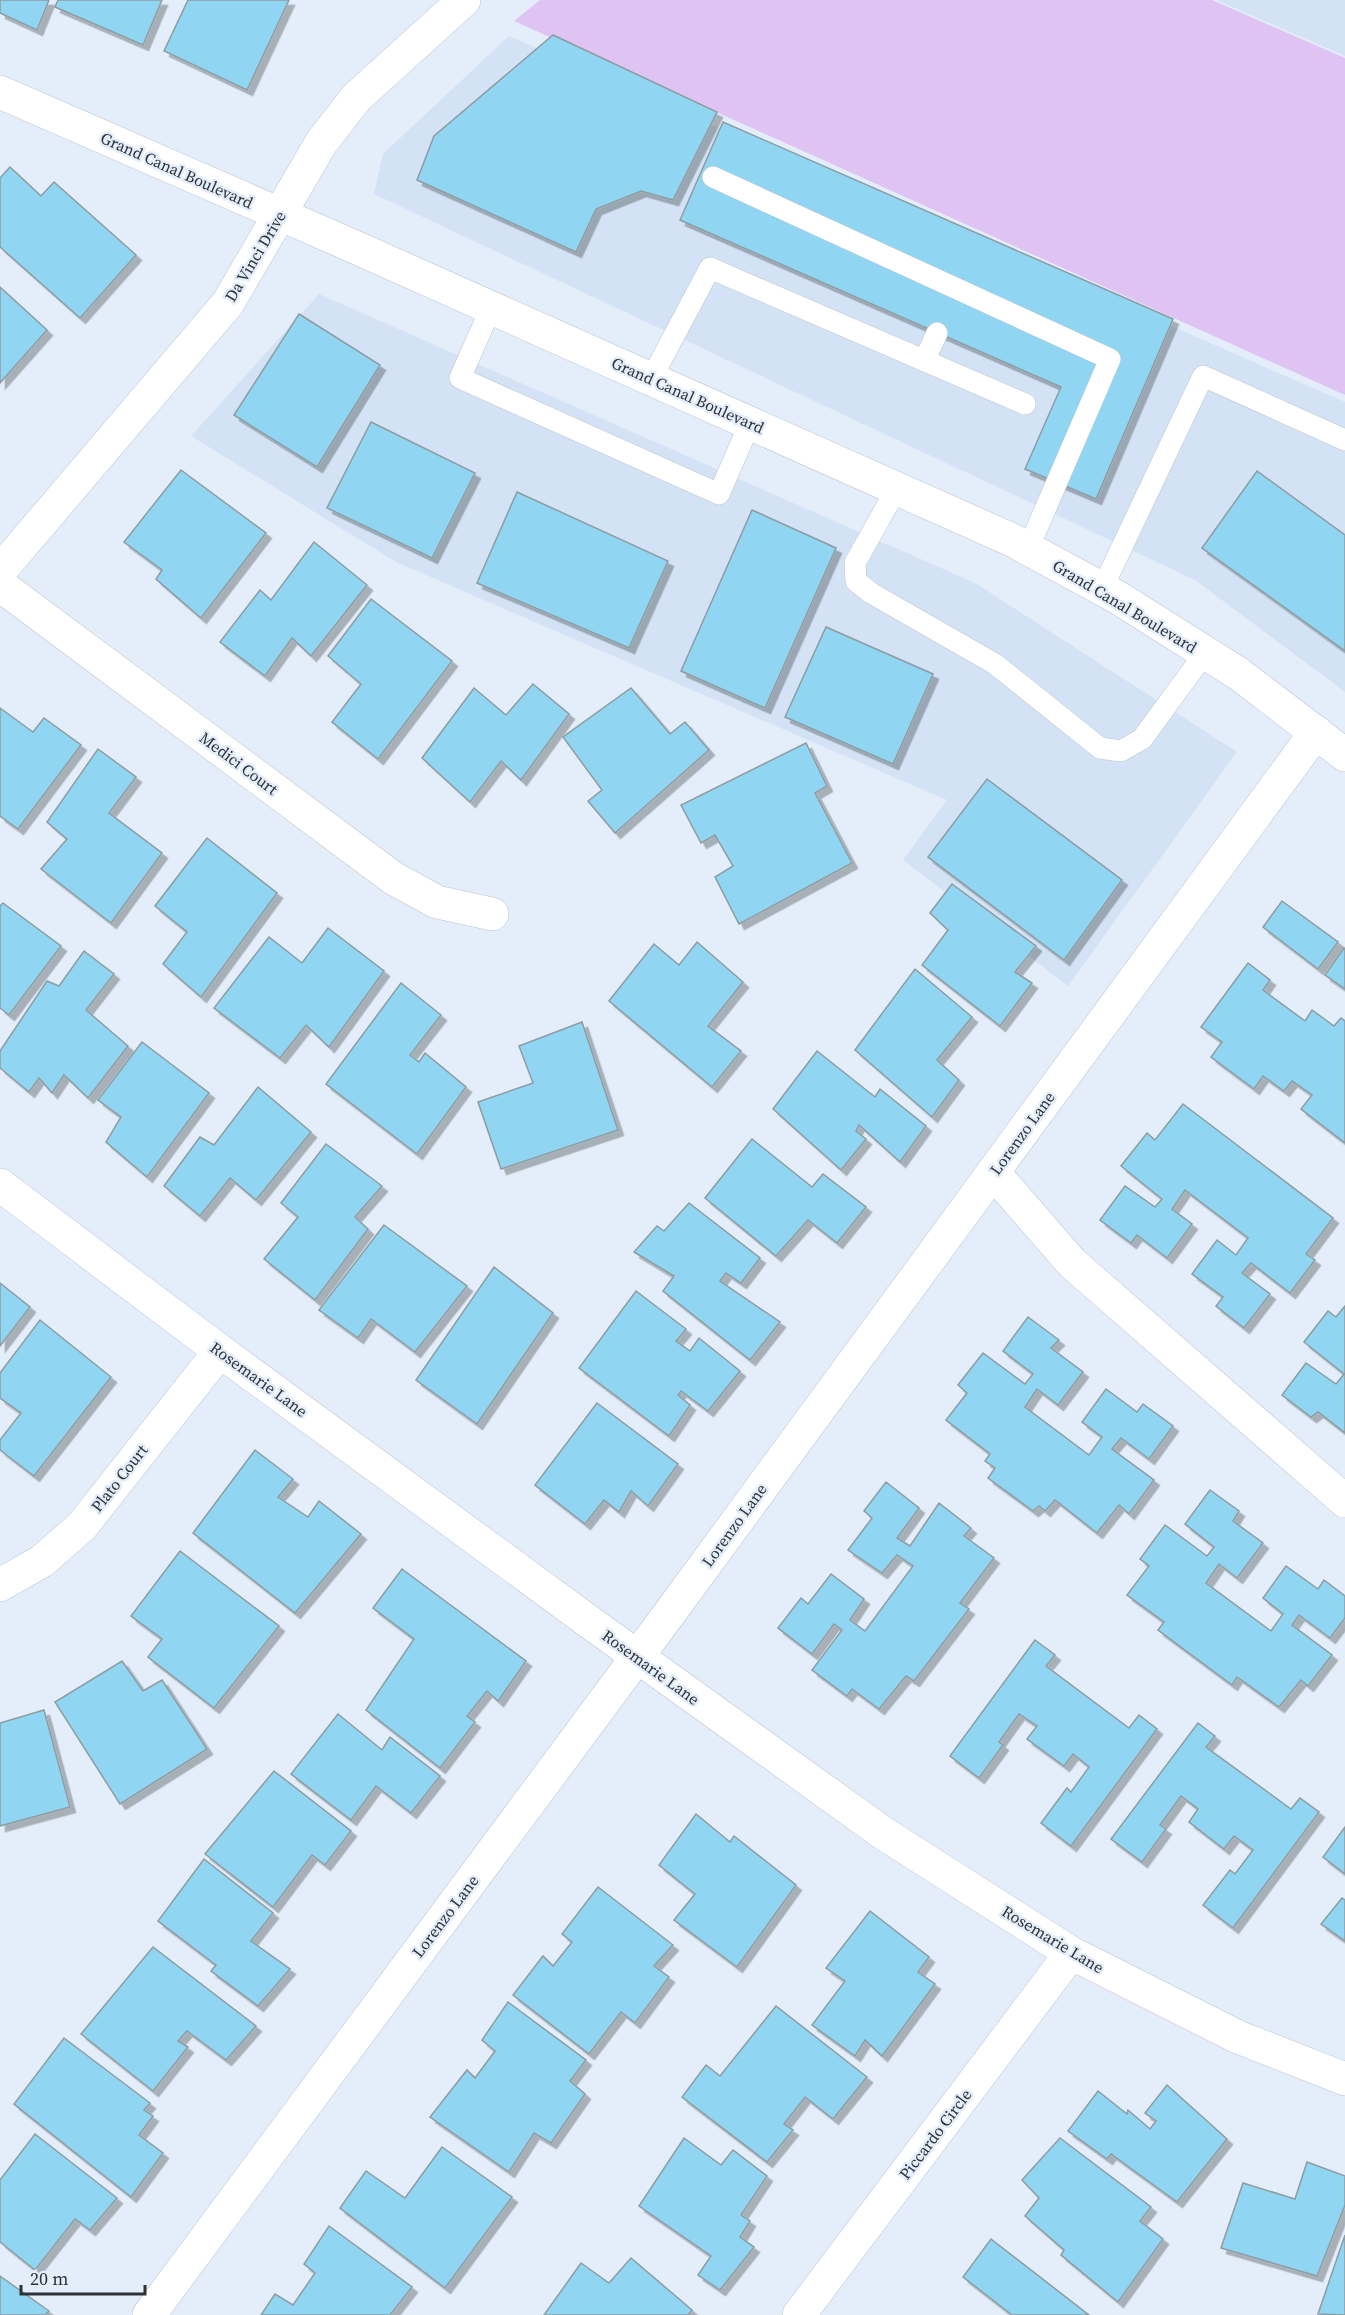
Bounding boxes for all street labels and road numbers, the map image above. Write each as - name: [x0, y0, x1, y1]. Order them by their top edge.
- street label: Grand Canal Boulevard: [97, 126, 257, 214]
- street label: Da Vinci Drive: [219, 206, 291, 306]
- street label: Grand Canal Boulevard: [608, 351, 768, 439]
- street label: Grand Canal Boulevard: [1049, 554, 1201, 658]
- street label: Medici Court: [195, 726, 283, 800]
- street label: Lorenzo Lane: [984, 1087, 1060, 1179]
- street label: Rosemarie Lane: [206, 1336, 312, 1422]
- street label: Plato Court: [86, 1439, 153, 1516]
- street label: Lorenzo Lane: [696, 1479, 772, 1571]
- street label: Rosemarie Lane: [598, 1624, 704, 1710]
- street label: Lorenzo Lane: [407, 1870, 483, 1962]
- street label: Rosemarie Lane: [998, 1900, 1108, 1978]
- street label: Piccardo Circle: [894, 2084, 976, 2184]

